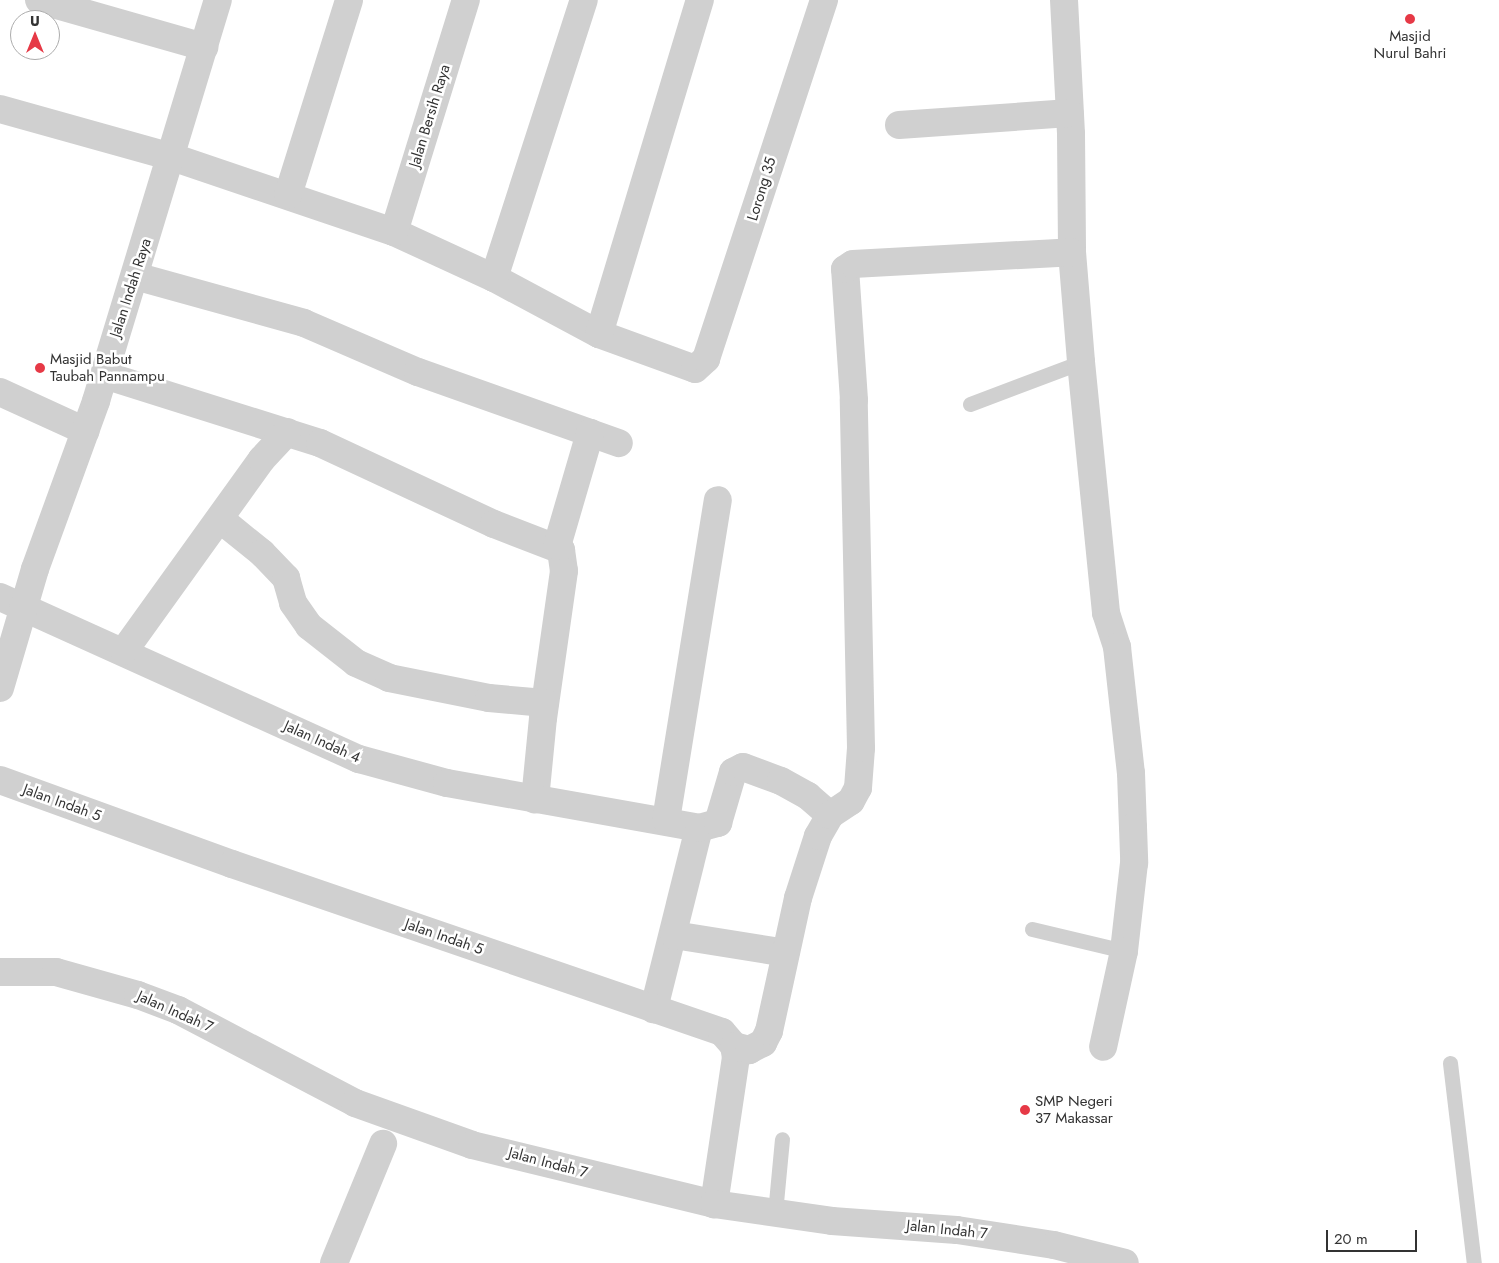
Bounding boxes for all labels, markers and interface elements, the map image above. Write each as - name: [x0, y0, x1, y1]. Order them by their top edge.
- north arrow: [10, 10, 60, 60]
- text: U: [30, 11, 40, 31]
- marker: Masjid Nurul Bahri: [1404, 13, 1416, 25]
- place label: Masjid Nurul Bahri: [1374, 27, 1446, 62]
- street label: Jalan Bersih Raya: [406, 62, 454, 170]
- street label: Lorong 35: [744, 155, 780, 223]
- street label: Jalan Indah Raya: [107, 236, 155, 340]
- place label: Masjid Babut Taubah Pannampu: [50, 350, 165, 385]
- marker: Masjid Babut Taubah Pannampu: [34, 362, 46, 374]
- street label: Jalan Indah 4: [281, 717, 363, 767]
- street label: Jalan Indah 5: [20, 781, 104, 825]
- street label: Jalan Indah 5: [402, 915, 486, 959]
- street label: Jalan Indah 7: [134, 987, 216, 1037]
- place label: SMP Negeri 37 Makassar: [1035, 1092, 1113, 1127]
- marker: SMP Negeri 37 Makassar: [1019, 1104, 1031, 1116]
- street label: Jalan Indah 7: [506, 1144, 590, 1182]
- street label: Jalan Indah 7: [906, 1217, 988, 1243]
- scale bar: [1329, 1220, 1420, 1252]
- text: 20 m: [1334, 1228, 1368, 1250]

